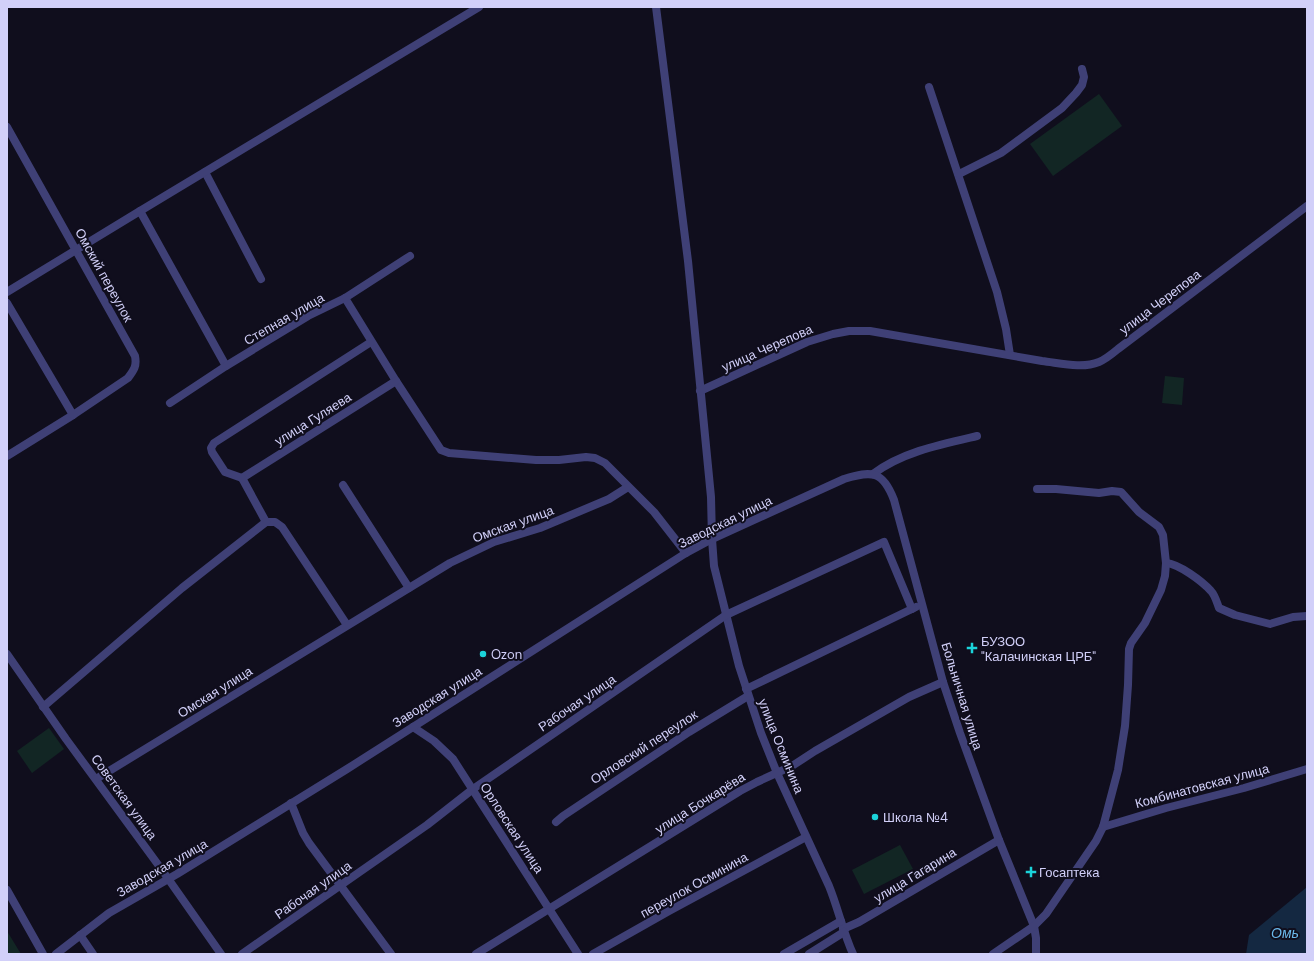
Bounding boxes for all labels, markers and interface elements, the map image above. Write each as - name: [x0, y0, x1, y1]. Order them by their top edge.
- street label: Омский переулок: [71, 225, 137, 325]
- street label: улица Черепова: [1116, 265, 1205, 338]
- street label: Степная улица: [241, 289, 328, 349]
- street label: улица Черепова: [719, 320, 816, 376]
- street label: улица Гуляева: [271, 388, 355, 449]
- street label: Заводская улица: [675, 492, 775, 552]
- street label: Омская улица: [470, 501, 557, 547]
- place label: БУЗОО "Калачинская ЦРБ": [981, 633, 1096, 665]
- street label: Больничная улица: [938, 640, 987, 753]
- marker: БУЗОО "Калачинская ЦРБ": [966, 642, 978, 654]
- place label: Ozon: [491, 646, 522, 663]
- marker: Ozon: [478, 649, 488, 659]
- street label: Омская улица: [174, 662, 256, 722]
- street label: Заводская улица: [389, 662, 486, 731]
- street label: Рабочая улица: [535, 670, 620, 735]
- street label: улица Осминина: [754, 696, 808, 797]
- street label: Орловский переулок: [587, 706, 701, 788]
- street label: Советская улица: [87, 751, 161, 844]
- street label: Комбинатовская улица: [1133, 760, 1272, 812]
- street label: улица Бочкарёва: [652, 768, 749, 838]
- street label: Орловская улица: [476, 780, 548, 877]
- place label: Школа №4: [883, 809, 948, 826]
- marker: Школа №4: [870, 812, 880, 822]
- street label: Заводская улица: [113, 835, 211, 901]
- street label: улица Гагарина: [871, 843, 960, 906]
- street label: переулок Осминина: [637, 848, 752, 922]
- street label: Рабочая улица: [271, 857, 355, 923]
- place label: Госаптека: [1039, 864, 1100, 881]
- marker: Госаптека: [1026, 867, 1036, 877]
- water label: Омь: [1271, 924, 1299, 942]

